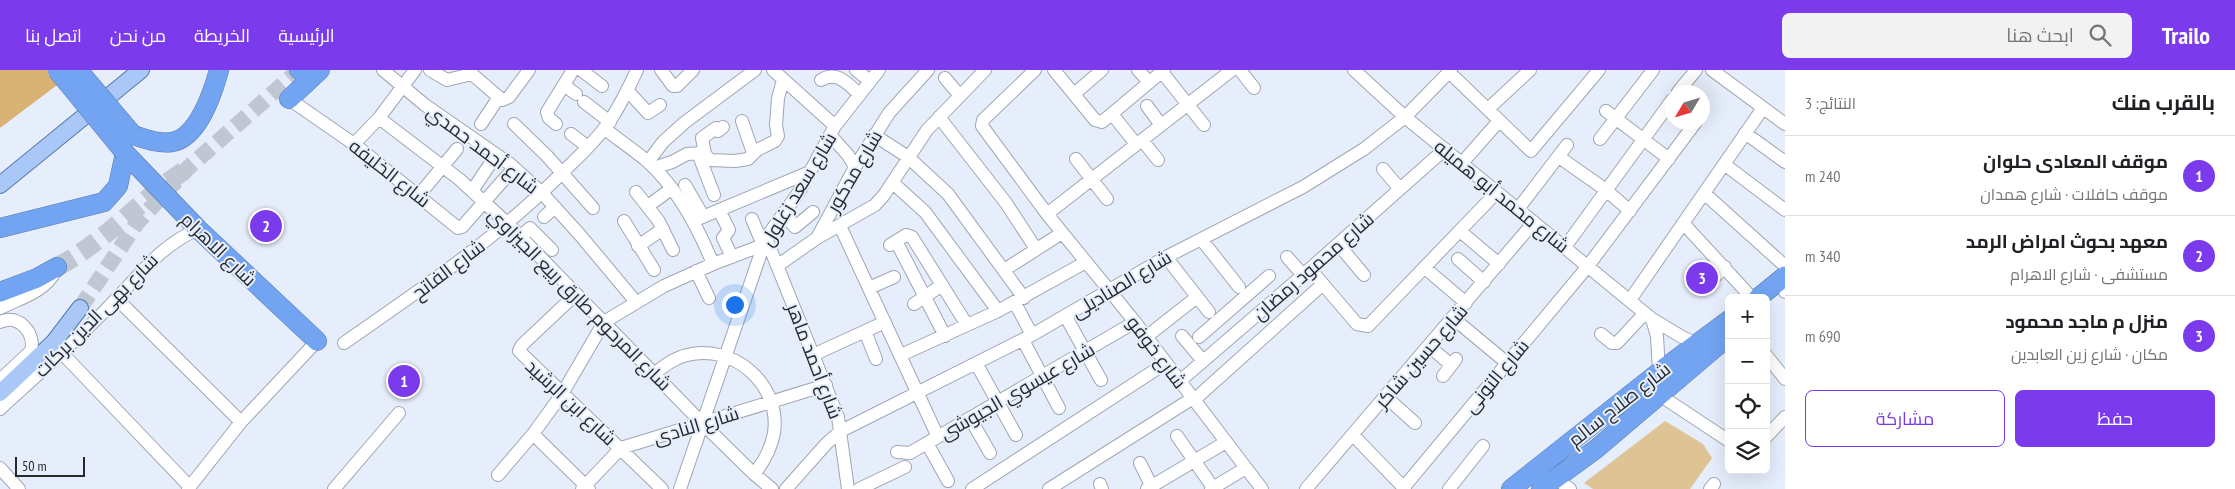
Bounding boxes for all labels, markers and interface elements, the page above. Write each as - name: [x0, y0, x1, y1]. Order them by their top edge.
- search box: [1782, 13, 2132, 58]
- text: Trailo: [2162, 20, 2210, 51]
- icon: search: [2086, 21, 2114, 49]
- text: ابحث هنا: [2006, 23, 2074, 47]
- text: اتصل بنا: [25, 24, 82, 47]
- text: من نحن: [110, 24, 166, 47]
- text: الخريطة: [194, 24, 250, 47]
- text: الرئيسية: [278, 24, 335, 47]
- north arrow: [1665, 85, 1710, 130]
- text: بالقرب منك: [2112, 89, 2215, 116]
- text: النتائج: 3: [1805, 93, 1856, 113]
- street label: شارع أحمد حمدي: [420, 99, 544, 201]
- street label: شارع مدكور: [820, 126, 889, 218]
- street label: شارع سعد زغلول: [755, 128, 843, 251]
- street label: شارع الخليفه: [343, 134, 436, 214]
- street label: شارع محمد أبو هميله: [1428, 134, 1574, 259]
- text: موقف المعادى حلوان: [1983, 149, 2168, 173]
- text: 240 m: [1805, 166, 1840, 186]
- text: 1: [2195, 166, 2203, 186]
- text: موقف حافلات · شارع همدان: [1980, 184, 2168, 204]
- street label: شارع المرحوم طارق ربيع الجيزاوي: [481, 202, 677, 398]
- street label: شارع الاهرام: [175, 207, 262, 292]
- pin: 2: [250, 207, 282, 245]
- street label: شارع محمود رمضان: [1247, 207, 1380, 327]
- text: معهد بحوث امراض الرمد: [1966, 229, 2168, 253]
- street label: شارع الفاتح: [406, 234, 491, 306]
- street label: شارع الصناديلى: [1066, 245, 1177, 325]
- text: 340 m: [1805, 246, 1840, 266]
- text: 2: [2195, 246, 2203, 266]
- street label: شارع بهى الدين بركات: [29, 248, 164, 383]
- pin: 3: [1686, 259, 1718, 297]
- text: مستشفى · شارع الاهرام: [2010, 264, 2168, 284]
- your location: [722, 292, 748, 318]
- map controls: [1725, 294, 1770, 474]
- button: +: [1725, 294, 1770, 339]
- street label: شارع أحمد ماهر: [780, 299, 848, 423]
- street label: شارع حسين شاكر: [1369, 299, 1474, 415]
- text: منزل م ماجد محمود: [2005, 309, 2168, 333]
- street label: شارع خوفو: [1120, 311, 1192, 394]
- text: 690 m: [1805, 326, 1840, 346]
- text: 3: [2195, 326, 2203, 346]
- street label: شارع التونى: [1458, 334, 1536, 419]
- street label: شارع عيسوي الجيوشى: [935, 337, 1100, 448]
- button: −: [1725, 339, 1770, 384]
- text: مكان · شارع زين العابدين: [2011, 344, 2168, 364]
- street label: شارع ابن الرشيد: [519, 354, 622, 452]
- street label: شارع صلاح سالم: [1563, 357, 1676, 453]
- pin: 1: [388, 362, 420, 400]
- button: locate: [1725, 384, 1770, 429]
- button: مشاركة: [1805, 390, 2005, 447]
- button: حفظ: [2015, 390, 2215, 447]
- street label: شارع النادى: [650, 401, 742, 451]
- button: layers: [1725, 429, 1770, 474]
- scale bar: [15, 454, 85, 477]
- text: 50 m: [22, 457, 47, 475]

